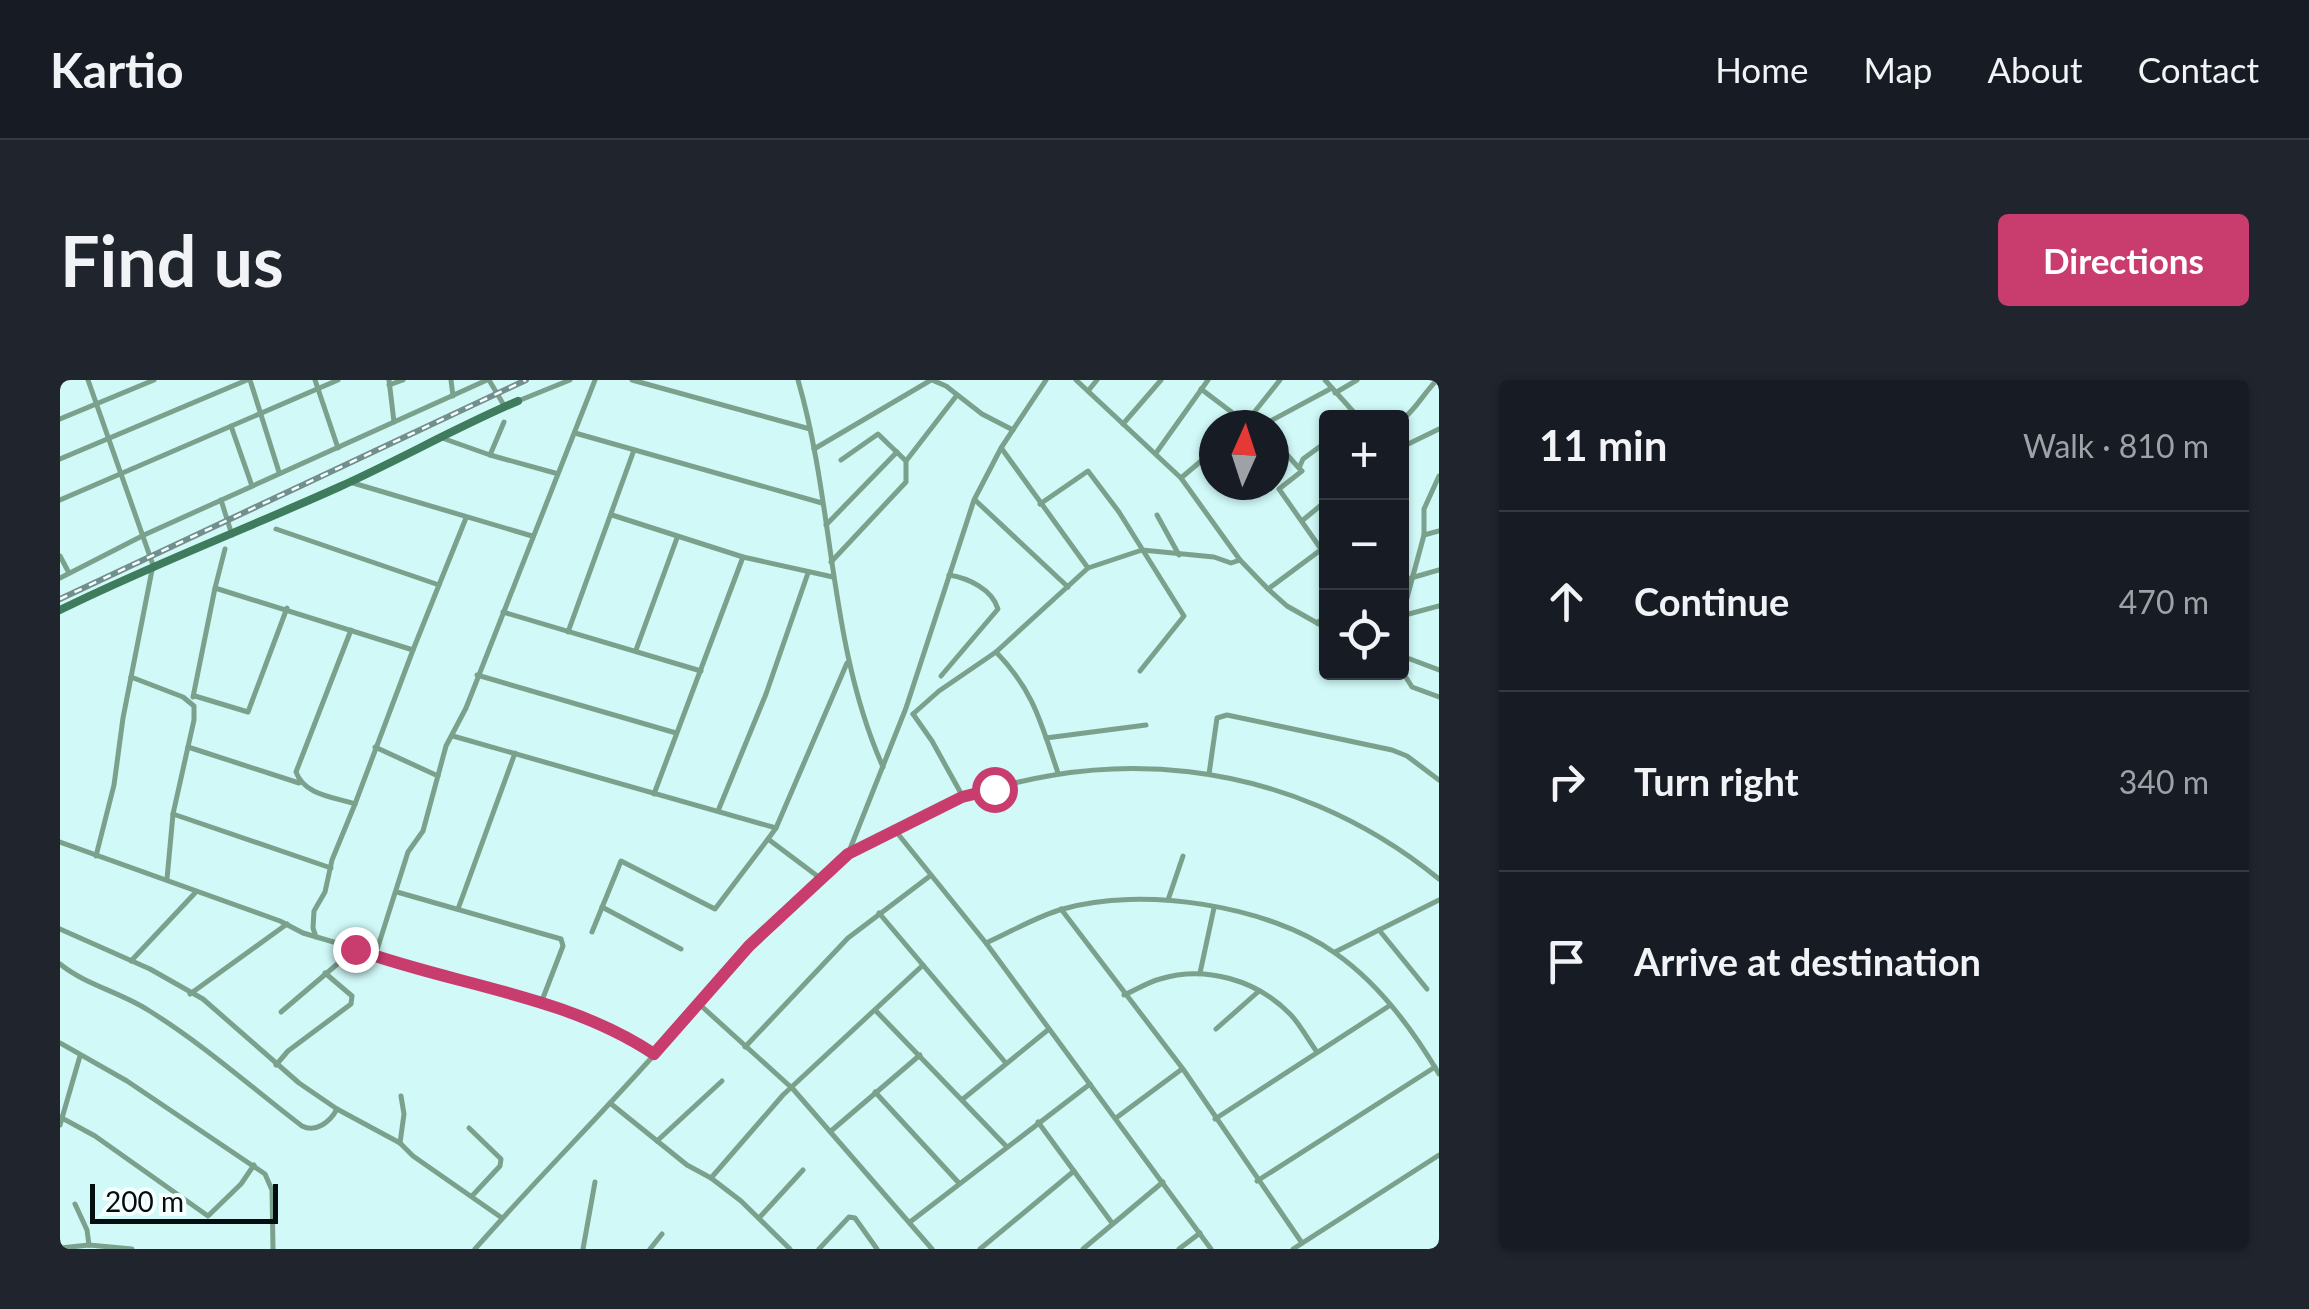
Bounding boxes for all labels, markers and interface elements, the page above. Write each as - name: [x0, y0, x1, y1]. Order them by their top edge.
- text: Kartio: [50, 41, 184, 98]
- text: Home: [1715, 48, 1808, 90]
- text: Map: [1863, 48, 1932, 90]
- text: About: [1987, 48, 2083, 90]
- text: Contact: [2138, 48, 2259, 90]
- button: Directions: [1998, 214, 2249, 306]
- text: Find us: [60, 218, 284, 302]
- north arrow: [1199, 410, 1289, 500]
- map controls: [1319, 410, 1409, 680]
- button: +: [1319, 410, 1409, 500]
- text: 11 min: [1539, 420, 1667, 470]
- text: Walk · 810 m: [2023, 426, 2209, 465]
- button: −: [1319, 500, 1409, 590]
- icon: ahead: [1539, 574, 1594, 629]
- text: Continue: [1634, 578, 1789, 624]
- text: 470 m: [2119, 582, 2209, 621]
- button: locate: [1319, 590, 1409, 680]
- icon: right: [1539, 754, 1594, 809]
- text: Turn right: [1634, 758, 1799, 804]
- text: 340 m: [2119, 762, 2209, 801]
- route start: [972, 767, 1018, 813]
- route end: [333, 927, 379, 973]
- icon: arrive: [1539, 934, 1594, 989]
- text: Arrive at destination: [1634, 938, 1981, 984]
- scale bar: [90, 1179, 278, 1224]
- text: 200 m: [105, 1184, 184, 1218]

